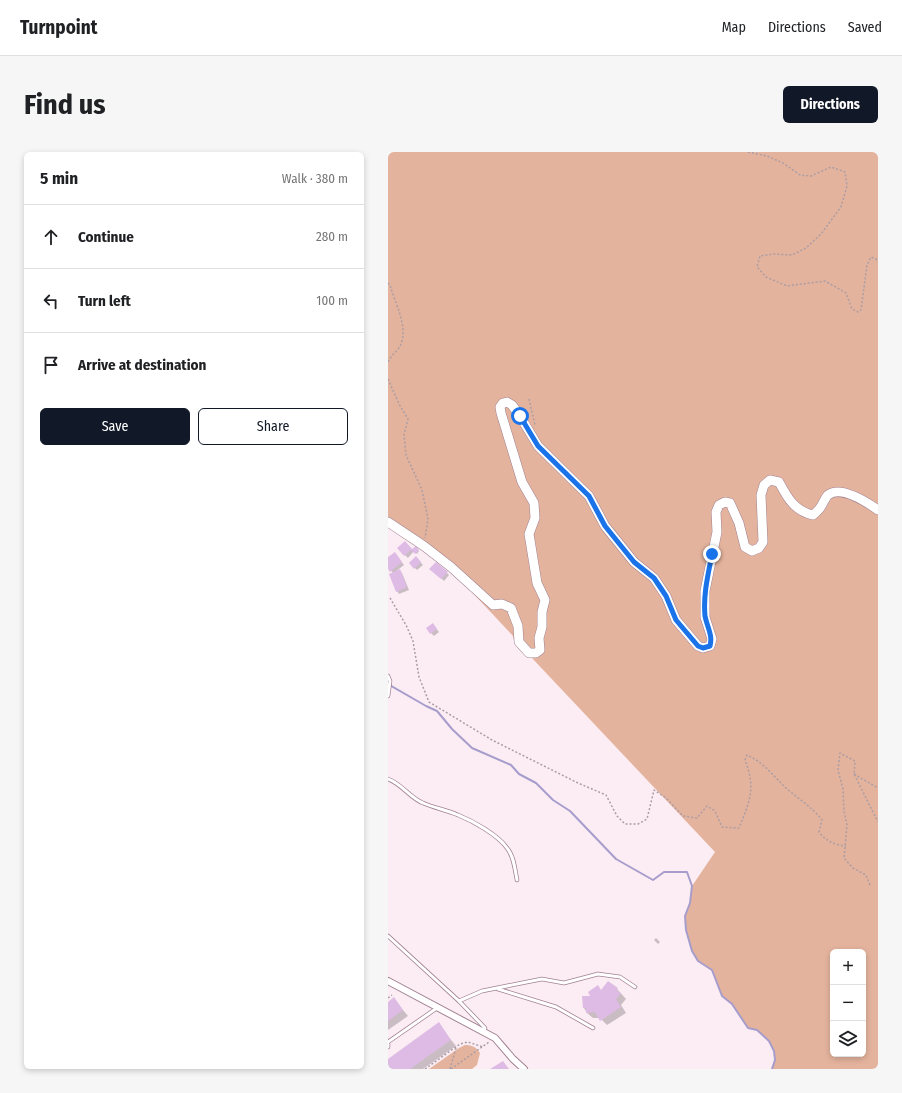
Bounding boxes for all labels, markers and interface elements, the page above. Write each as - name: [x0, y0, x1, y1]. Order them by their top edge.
- text: Turnpoint: [20, 16, 97, 39]
- text: Map: [722, 19, 746, 36]
- text: Directions: [768, 19, 826, 36]
- text: Saved: [848, 19, 882, 36]
- button: Directions: [783, 86, 878, 123]
- text: Find us: [24, 88, 106, 121]
- text: 5 min: [40, 168, 78, 189]
- text: Walk · 380 m: [282, 171, 348, 186]
- icon: ahead: [40, 226, 62, 248]
- text: Continue: [78, 228, 134, 246]
- text: 280 m: [316, 229, 348, 244]
- icon: left: [40, 290, 62, 312]
- text: Turn left: [78, 292, 131, 310]
- text: 100 m: [316, 293, 348, 308]
- icon: arrive: [40, 354, 62, 376]
- text: Arrive at destination: [78, 356, 206, 374]
- route start: [511, 407, 529, 425]
- button: Save: [40, 408, 190, 445]
- button: Share: [198, 408, 348, 445]
- route end: [703, 545, 721, 563]
- map controls: [830, 949, 866, 1057]
- button: +: [830, 949, 866, 985]
- button: −: [830, 985, 866, 1021]
- button: layers: [830, 1021, 866, 1057]

